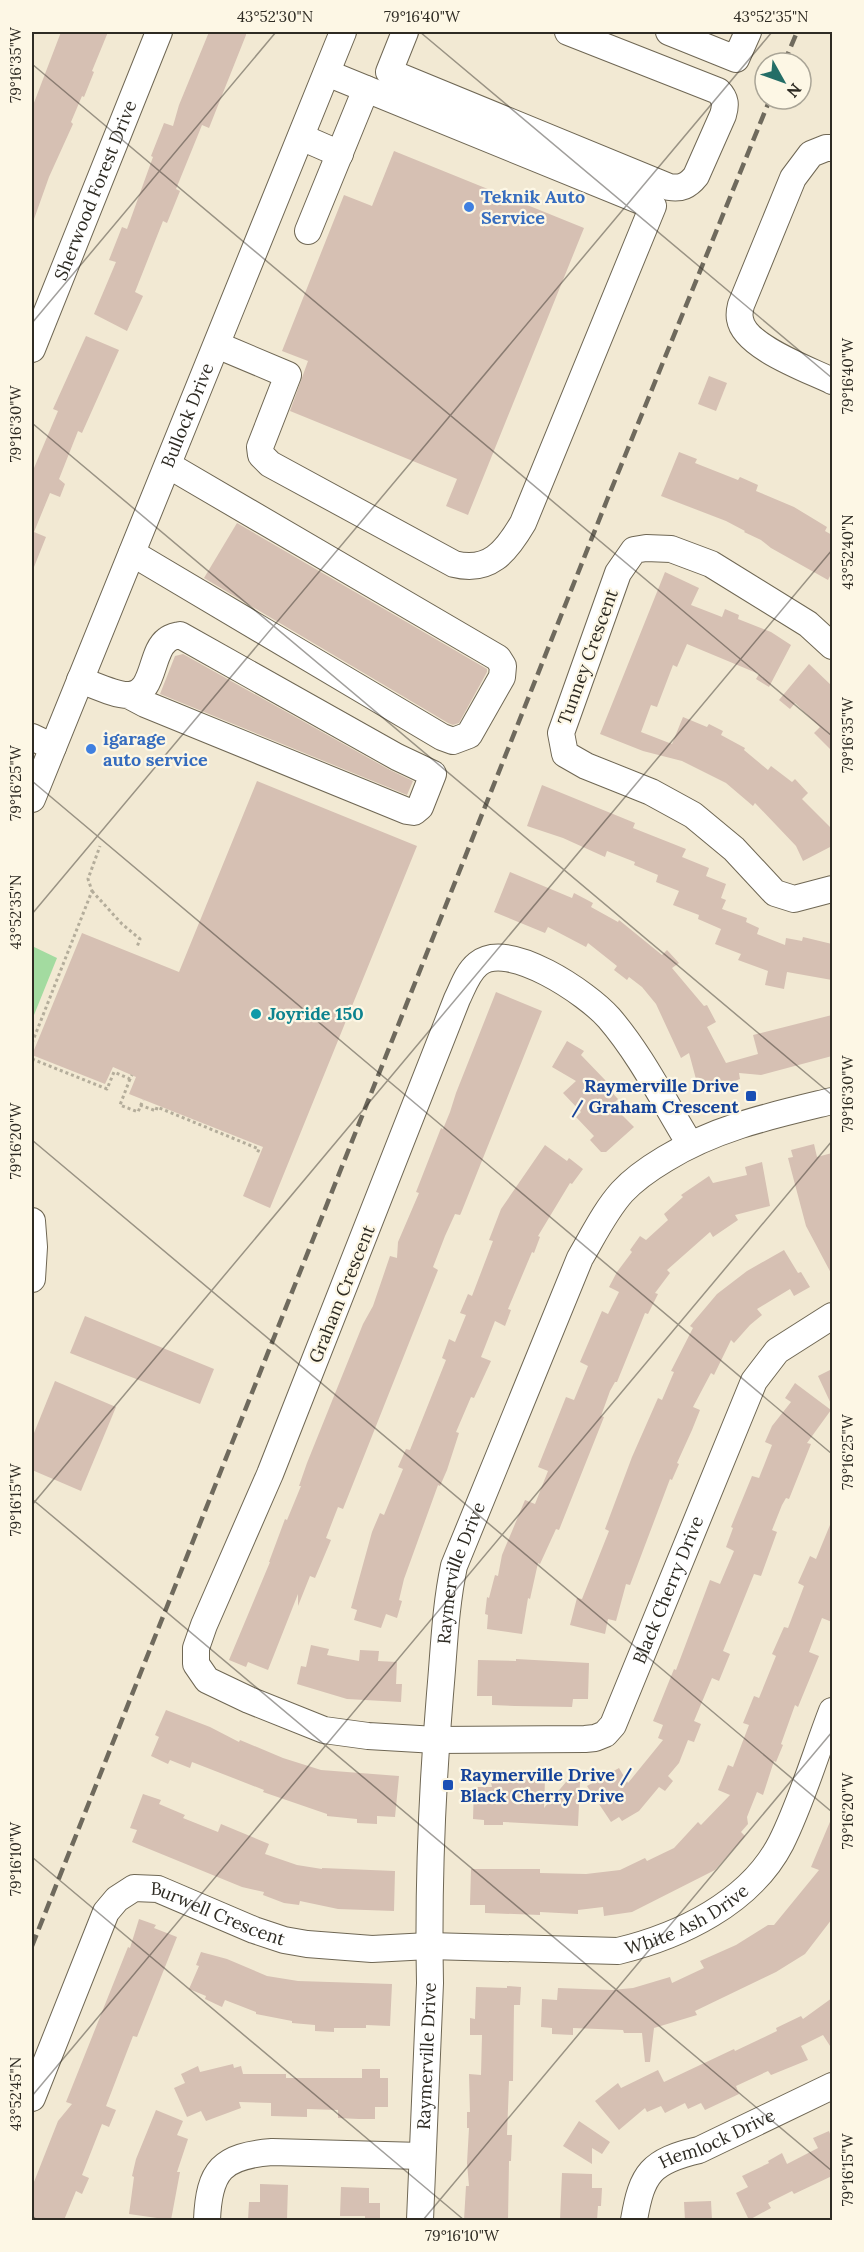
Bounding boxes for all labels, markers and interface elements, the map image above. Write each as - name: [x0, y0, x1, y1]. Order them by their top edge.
- text: 43°52'30"N: [237, 7, 313, 26]
- text: 79°16'40"W: [384, 7, 461, 26]
- text: 43°52'35"N: [733, 7, 809, 26]
- text: 79°16'35"W: [6, 26, 25, 103]
- north arrow: [753, 51, 813, 111]
- text: N: [783, 79, 806, 102]
- street label: Sherwood Forest Drive: [49, 96, 142, 284]
- place label: Teknik Auto Service: [481, 185, 585, 229]
- marker: Teknik Auto Service: [462, 200, 476, 214]
- text: 79°16'40"W: [838, 337, 857, 414]
- street label: Bullock Drive: [156, 359, 219, 471]
- text: 79°16'30"W: [6, 385, 25, 462]
- text: 43°52'40"N: [838, 514, 857, 590]
- street label: Tunney Crescent: [552, 586, 623, 728]
- text: 79°16'35"W: [838, 696, 857, 773]
- place label: igarage auto service: [103, 727, 208, 771]
- marker: igarage auto service: [84, 742, 98, 756]
- text: 79°16'25"W: [6, 744, 25, 821]
- text: 43°52'35"N: [6, 874, 25, 950]
- place label: Joyride 150: [268, 1002, 364, 1025]
- marker: Joyride 150: [249, 1007, 263, 1021]
- text: 79°16'30"W: [838, 1055, 857, 1132]
- place label: Raymerville Drive / Graham Crescent: [571, 1074, 740, 1118]
- marker: Raymerville Drive / Graham Crescent: [744, 1089, 758, 1103]
- text: 79°16'20"W: [6, 1102, 25, 1179]
- street label: Graham Crescent: [303, 1221, 380, 1366]
- text: 79°16'25"W: [838, 1413, 857, 1490]
- text: 79°16'15"W: [6, 1463, 25, 1536]
- street label: Raymerville Drive: [432, 1498, 490, 1645]
- street label: Black Cherry Drive: [627, 1512, 708, 1667]
- place label: Raymerville Drive / Black Cherry Drive: [460, 1763, 633, 1807]
- text: 79°16'20"W: [838, 1772, 857, 1849]
- marker: Raymerville Drive / Black Cherry Drive: [441, 1778, 455, 1792]
- text: 79°16'10"W: [6, 1821, 25, 1896]
- street label: Burwell Crescent: [150, 1877, 288, 1951]
- street label: White Ash Drive: [622, 1879, 753, 1960]
- street label: Raymerville Drive: [412, 1982, 441, 2130]
- text: 43°52'45"N: [6, 2057, 25, 2131]
- street label: Hemlock Drive: [655, 2103, 779, 2173]
- text: 79°16'15"W: [838, 2133, 857, 2206]
- text: 79°16'10"W: [425, 2226, 500, 2245]

